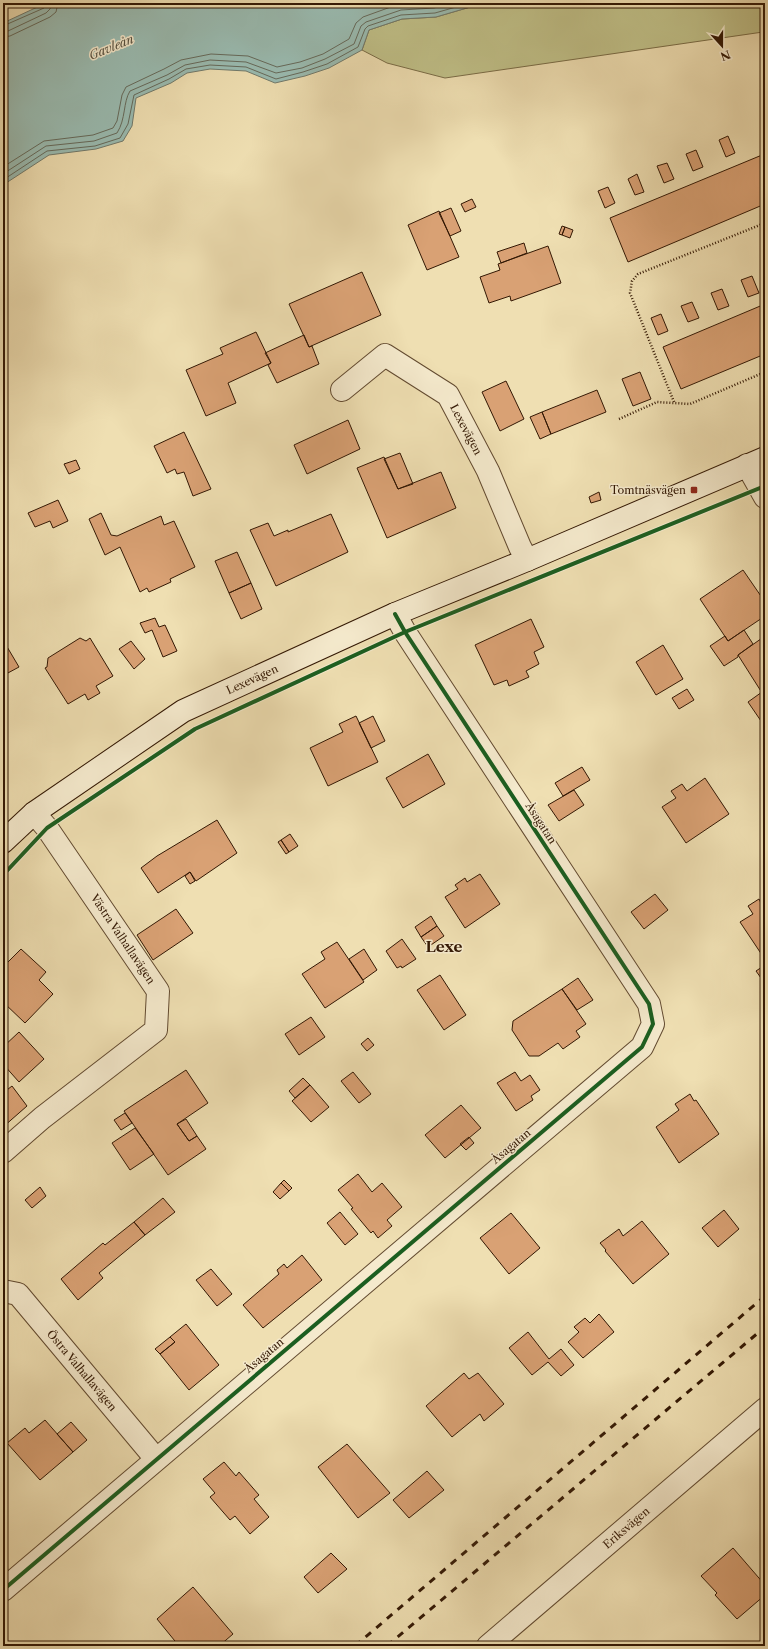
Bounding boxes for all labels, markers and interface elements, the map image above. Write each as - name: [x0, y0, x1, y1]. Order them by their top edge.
- north arrow: [702, 26, 742, 66]
- water label: Gavleån: [86, 31, 136, 63]
- text: N: [718, 47, 733, 64]
- street label: Lexevägen: [447, 402, 485, 457]
- place label: Tomtnäsvägen: [610, 483, 686, 497]
- marker: Tomtnäsvägen: [689, 485, 699, 495]
- street label: Lexevägen: [224, 661, 280, 697]
- street label: Åsagatan: [522, 799, 560, 847]
- street label: Västra Valhallavägen: [87, 891, 158, 987]
- district label: Lexe: [425, 937, 463, 956]
- street label: Åsagatan: [488, 1125, 534, 1167]
- street label: Östra Valhallavägen: [44, 1326, 120, 1414]
- street label: Åsagatan: [241, 1334, 287, 1376]
- street label: Eriksvägen: [600, 1504, 653, 1552]

